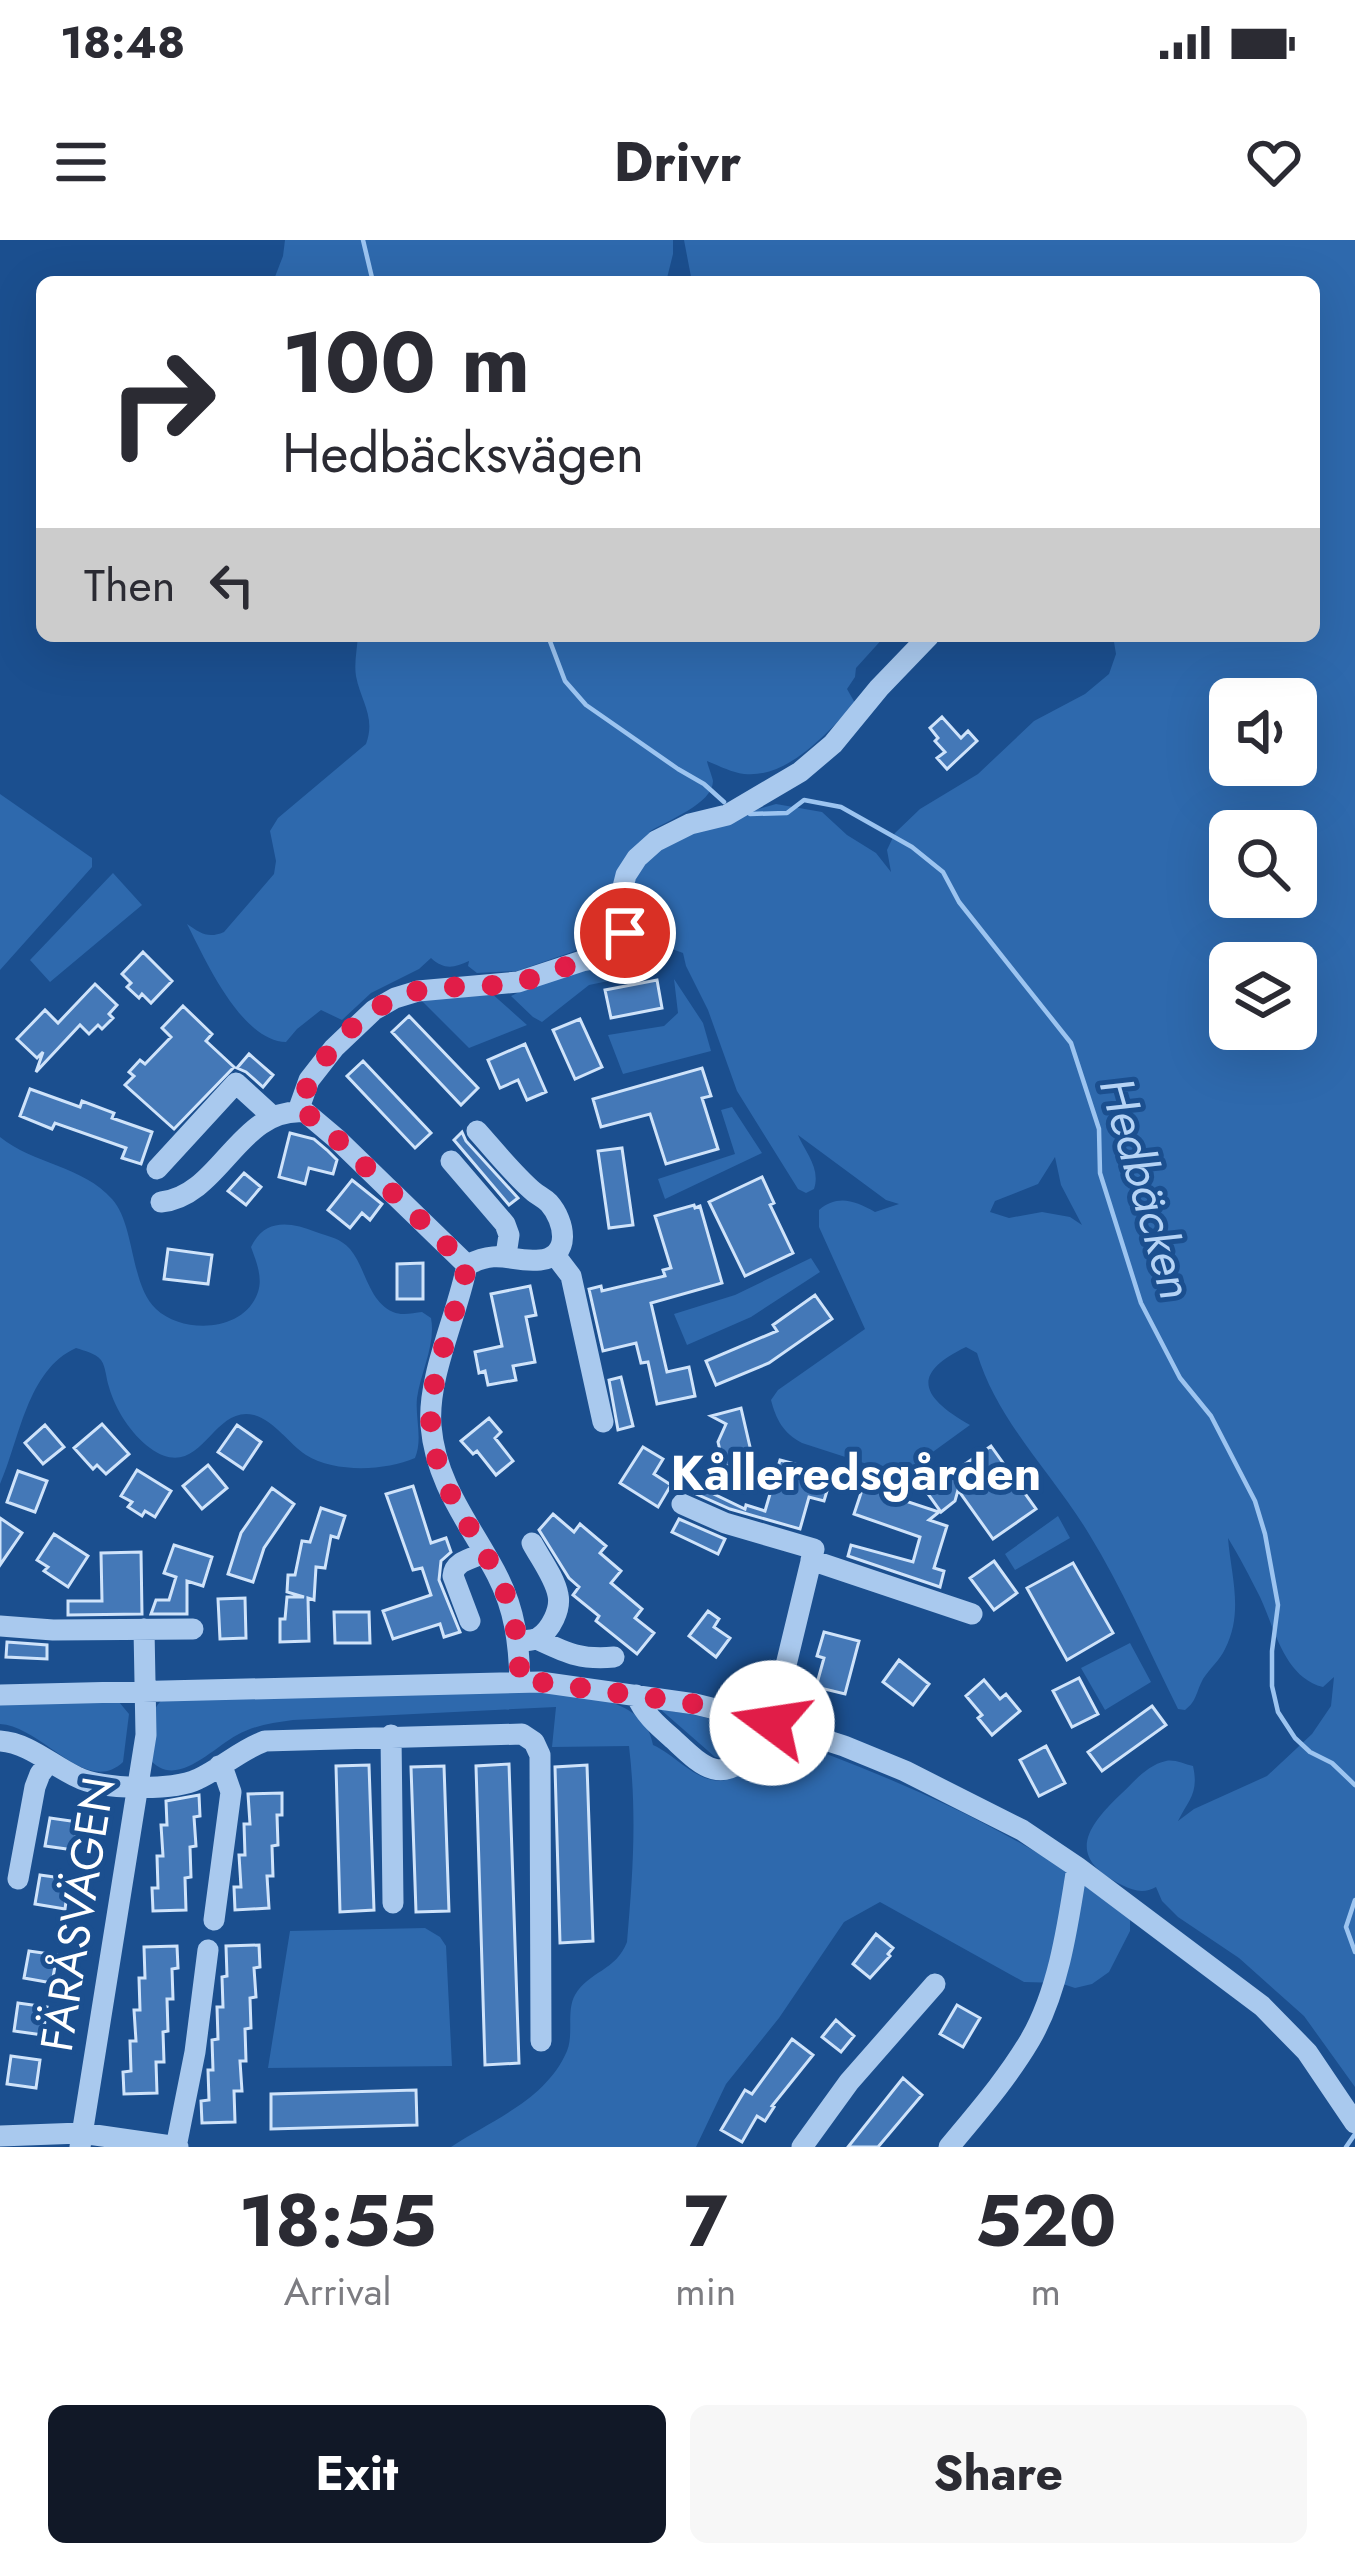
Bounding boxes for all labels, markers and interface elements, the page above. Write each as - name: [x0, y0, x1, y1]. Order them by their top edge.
- text: 18:48: [60, 10, 185, 75]
- text: Drivr: [614, 123, 741, 201]
- icon: menu: [48, 129, 114, 195]
- icon: heart: [1241, 129, 1307, 195]
- text: 100 m: [282, 302, 530, 424]
- icon: right: [84, 324, 240, 480]
- text: Hedbäcksvägen: [282, 414, 644, 492]
- icon: left: [199, 552, 265, 618]
- text: Then: [84, 553, 175, 618]
- map controls: [1209, 678, 1317, 1050]
- button: sound: [1209, 678, 1317, 786]
- button: search: [1209, 810, 1317, 918]
- pin: [574, 882, 676, 984]
- icon: arrive: [592, 900, 658, 966]
- button: layers: [1209, 942, 1317, 1050]
- water label: Hedbäcken: [1082, 1069, 1211, 1307]
- district label: Kålleredsgården: [671, 1439, 1041, 1508]
- position arrow: [709, 1660, 835, 1786]
- street label: FÄRÅSVÄGEN: [24, 1772, 131, 2056]
- text: 18:55: [239, 2169, 437, 2273]
- text: 7: [684, 2169, 727, 2273]
- text: 520: [975, 2169, 1116, 2273]
- text: Arrival: [284, 2263, 391, 2320]
- text: min: [675, 2263, 736, 2320]
- text: m: [1030, 2263, 1061, 2320]
- button: Exit: [48, 2405, 666, 2543]
- button: Share: [690, 2405, 1307, 2543]

